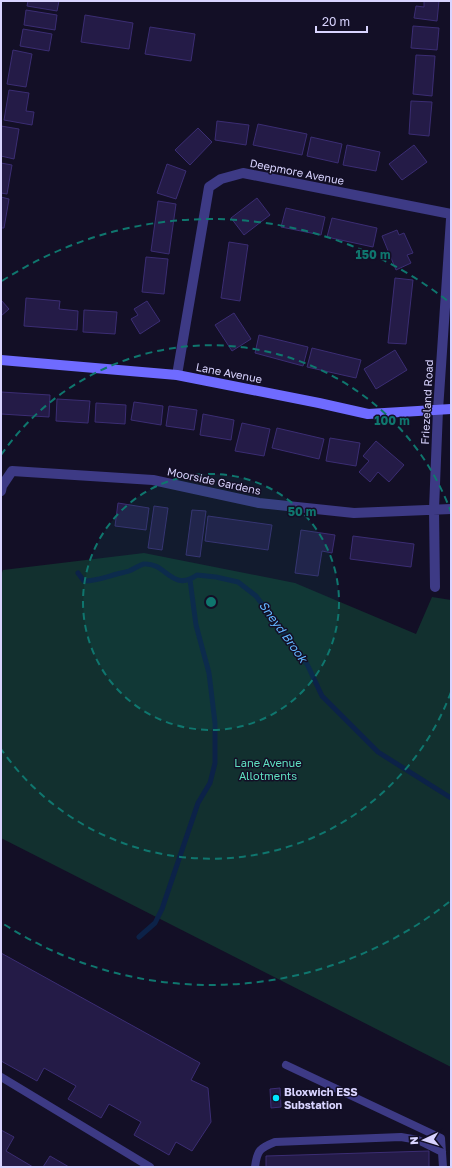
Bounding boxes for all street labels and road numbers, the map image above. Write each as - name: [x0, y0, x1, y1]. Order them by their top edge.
- street label: Deepmore Avenue: [249, 156, 345, 187]
- street label: Friezeland Road: [418, 359, 435, 445]
- street label: Lane Avenue: [195, 360, 263, 385]
- street label: Moorside Gardens: [166, 464, 262, 497]

